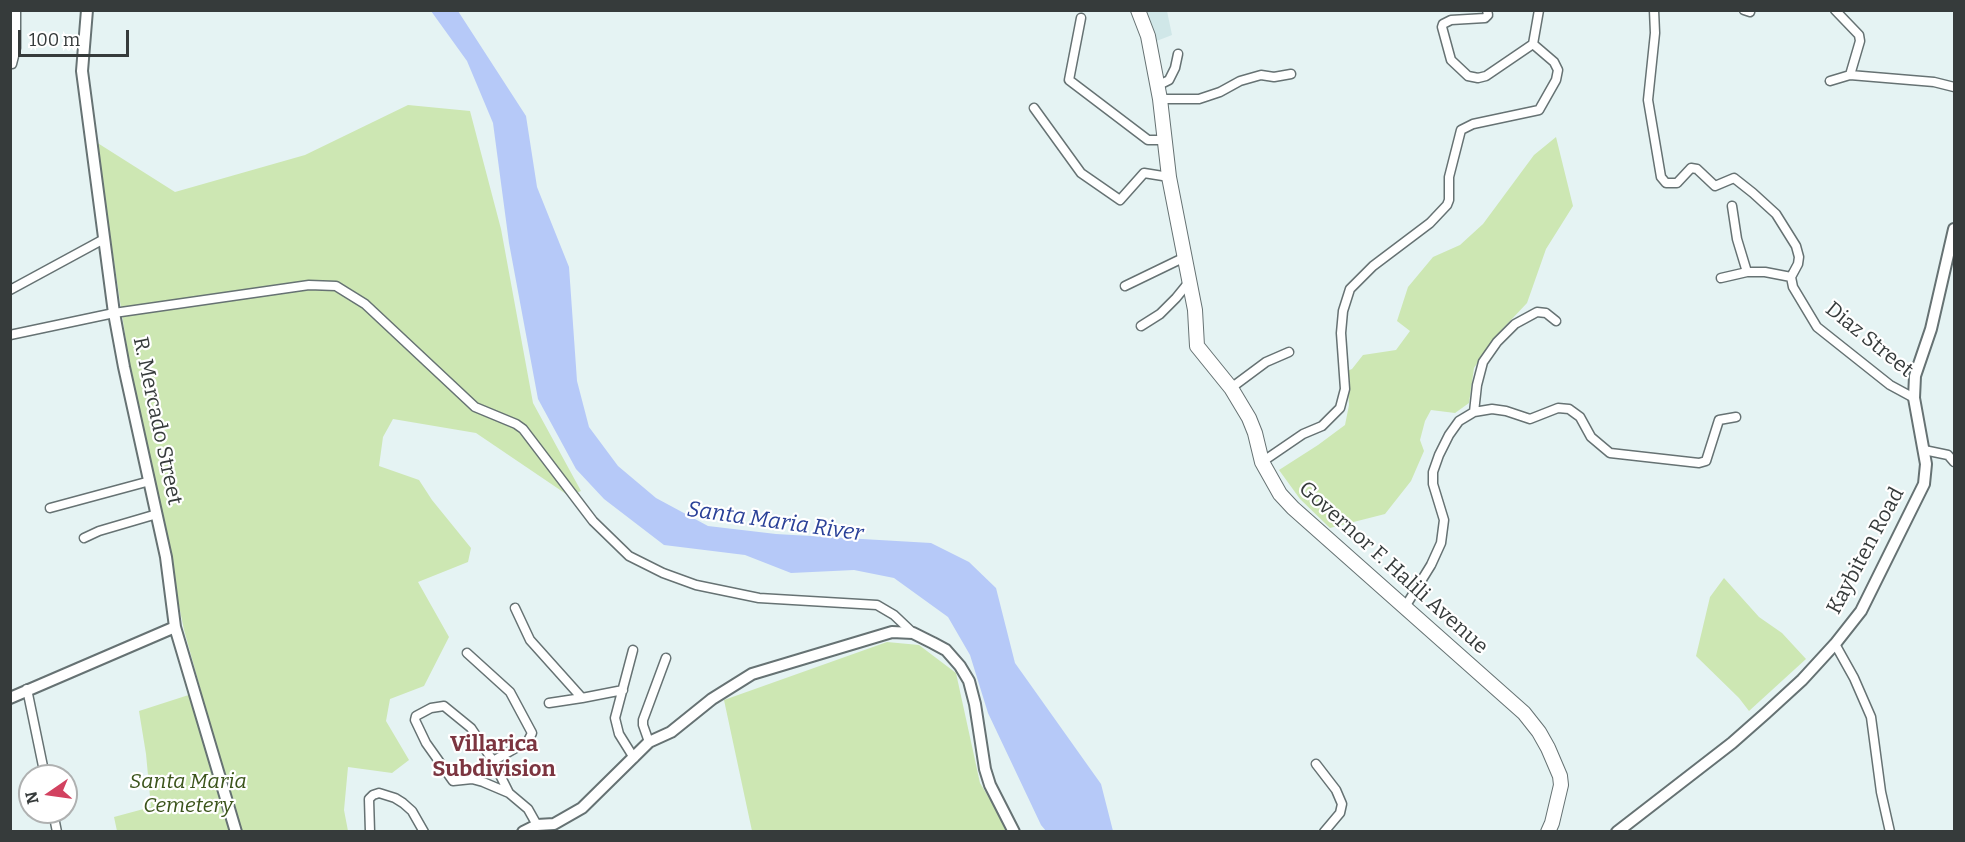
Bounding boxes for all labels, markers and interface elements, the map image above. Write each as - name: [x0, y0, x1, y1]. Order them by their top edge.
- scale bar: [21, 18, 132, 56]
- text: 100 m: [29, 29, 80, 51]
- street label: Diaz Street: [1820, 297, 1918, 383]
- street label: R. Mercado Street: [127, 335, 187, 507]
- street label: Governor F. Halili Avenue: [1293, 476, 1493, 660]
- street label: Kaybiten Road: [1822, 483, 1910, 619]
- water label: Santa Maria River: [685, 497, 865, 547]
- district label: Villarica Subdivision: [432, 732, 556, 784]
- north arrow: [18, 764, 78, 824]
- park label: Santa Maria Cemetery: [129, 769, 247, 819]
- text: N: [21, 790, 43, 806]

